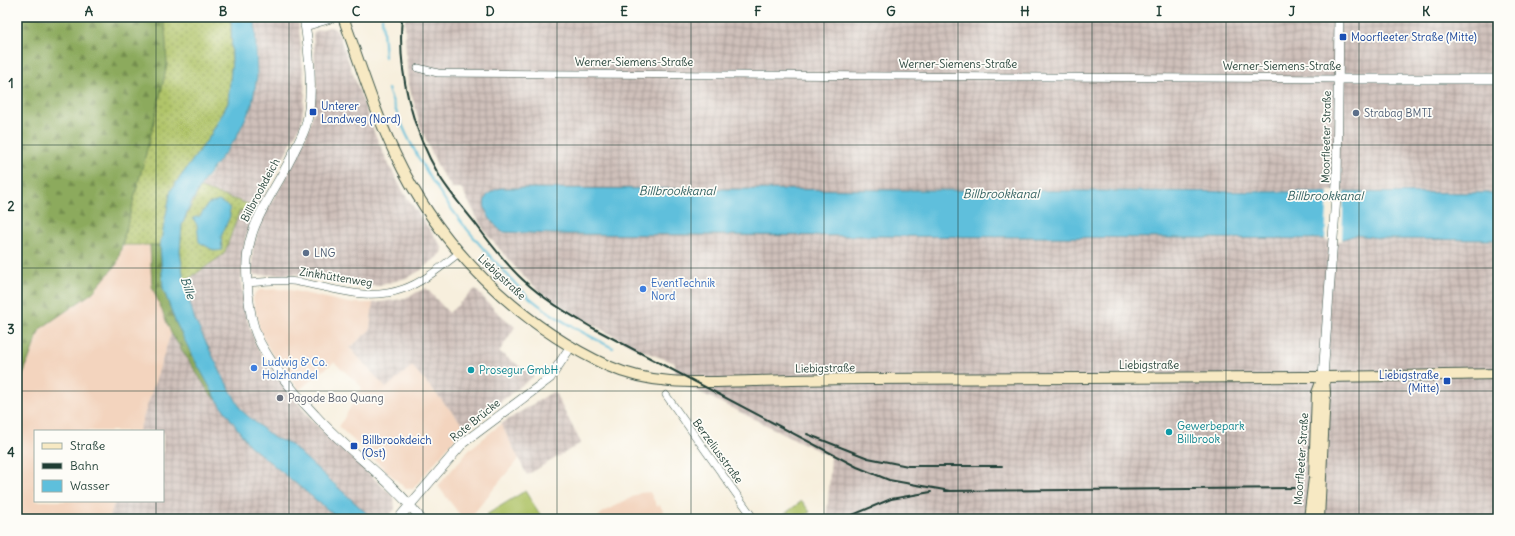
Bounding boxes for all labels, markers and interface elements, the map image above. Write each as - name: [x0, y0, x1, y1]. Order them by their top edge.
- text: A: [85, 3, 94, 20]
- text: B: [219, 3, 228, 20]
- text: C: [352, 3, 361, 20]
- text: D: [485, 3, 495, 20]
- text: E: [620, 3, 628, 20]
- text: F: [754, 3, 762, 20]
- text: G: [886, 3, 896, 20]
- text: H: [1020, 3, 1030, 20]
- text: I: [1156, 3, 1162, 20]
- text: J: [1289, 3, 1296, 20]
- text: K: [1422, 3, 1431, 20]
- place label: Moorfleeter Straße (Mitte): [1351, 30, 1477, 44]
- marker: Moorfleeter Straße (Mitte): [1338, 32, 1348, 42]
- street label: Werner-Siemens-Straße: [575, 55, 693, 69]
- street label: Werner-Siemens-Straße: [899, 57, 1017, 71]
- street label: Werner-Siemens-Straße: [1223, 59, 1341, 73]
- text: 1: [8, 75, 14, 92]
- street label: Moorfleeter Straße: [1318, 91, 1334, 183]
- place label: Unterer Landweg (Nord): [321, 99, 401, 126]
- place label: Strabag BMTI: [1364, 106, 1432, 120]
- marker: Unterer Landweg (Nord): [308, 107, 318, 117]
- marker: Strabag BMTI: [1351, 108, 1361, 118]
- street label: Billbrookdeich: [237, 156, 283, 224]
- water label: Billbrookkanal: [639, 183, 717, 198]
- water label: Billbrookkanal: [963, 186, 1041, 201]
- water label: Billbrookkanal: [1287, 188, 1365, 203]
- text: 2: [7, 198, 15, 215]
- place label: LNG: [314, 246, 336, 260]
- marker: LNG: [301, 248, 311, 258]
- street label: Liebigstraße: [475, 251, 529, 303]
- street label: Zinkhüttenweg: [299, 264, 373, 290]
- water label: Bille: [178, 275, 200, 302]
- place label: EventTechnik Nord: [651, 276, 716, 303]
- marker: EventTechnik Nord: [638, 284, 648, 294]
- text: 3: [7, 321, 15, 338]
- place label: Ludwig & Co. Holzhandel: [262, 355, 327, 382]
- street label: Liebigstraße: [1119, 358, 1179, 372]
- street label: Liebigstraße: [795, 360, 855, 376]
- marker: Ludwig & Co. Holzhandel: [249, 363, 259, 373]
- place label: Prosegur GmbH: [479, 363, 558, 377]
- marker: Prosegur GmbH: [466, 365, 476, 375]
- place label: Liebigstraße (Mitte): [1379, 368, 1439, 395]
- marker: Liebigstraße (Mitte): [1442, 376, 1452, 386]
- place label: Pagode Bao Quang: [288, 391, 384, 405]
- marker: Pagode Bao Quang: [275, 393, 285, 403]
- street label: Rote Brücke: [447, 396, 503, 444]
- street label: Moorfleeter Straße: [1291, 412, 1311, 506]
- street label: Berzeliusstraße: [690, 416, 746, 486]
- place label: Gewerbepark Billbrook: [1177, 419, 1245, 446]
- marker: Gewerbepark Billbrook: [1164, 427, 1174, 437]
- legend: [34, 430, 164, 502]
- place label: Billbrookdeich (Ost): [362, 433, 432, 460]
- text: Straße: [70, 438, 105, 453]
- marker: Billbrookdeich (Ost): [349, 441, 359, 451]
- text: 4: [7, 444, 15, 461]
- text: Bahn: [70, 458, 99, 473]
- text: Wasser: [70, 478, 110, 493]

